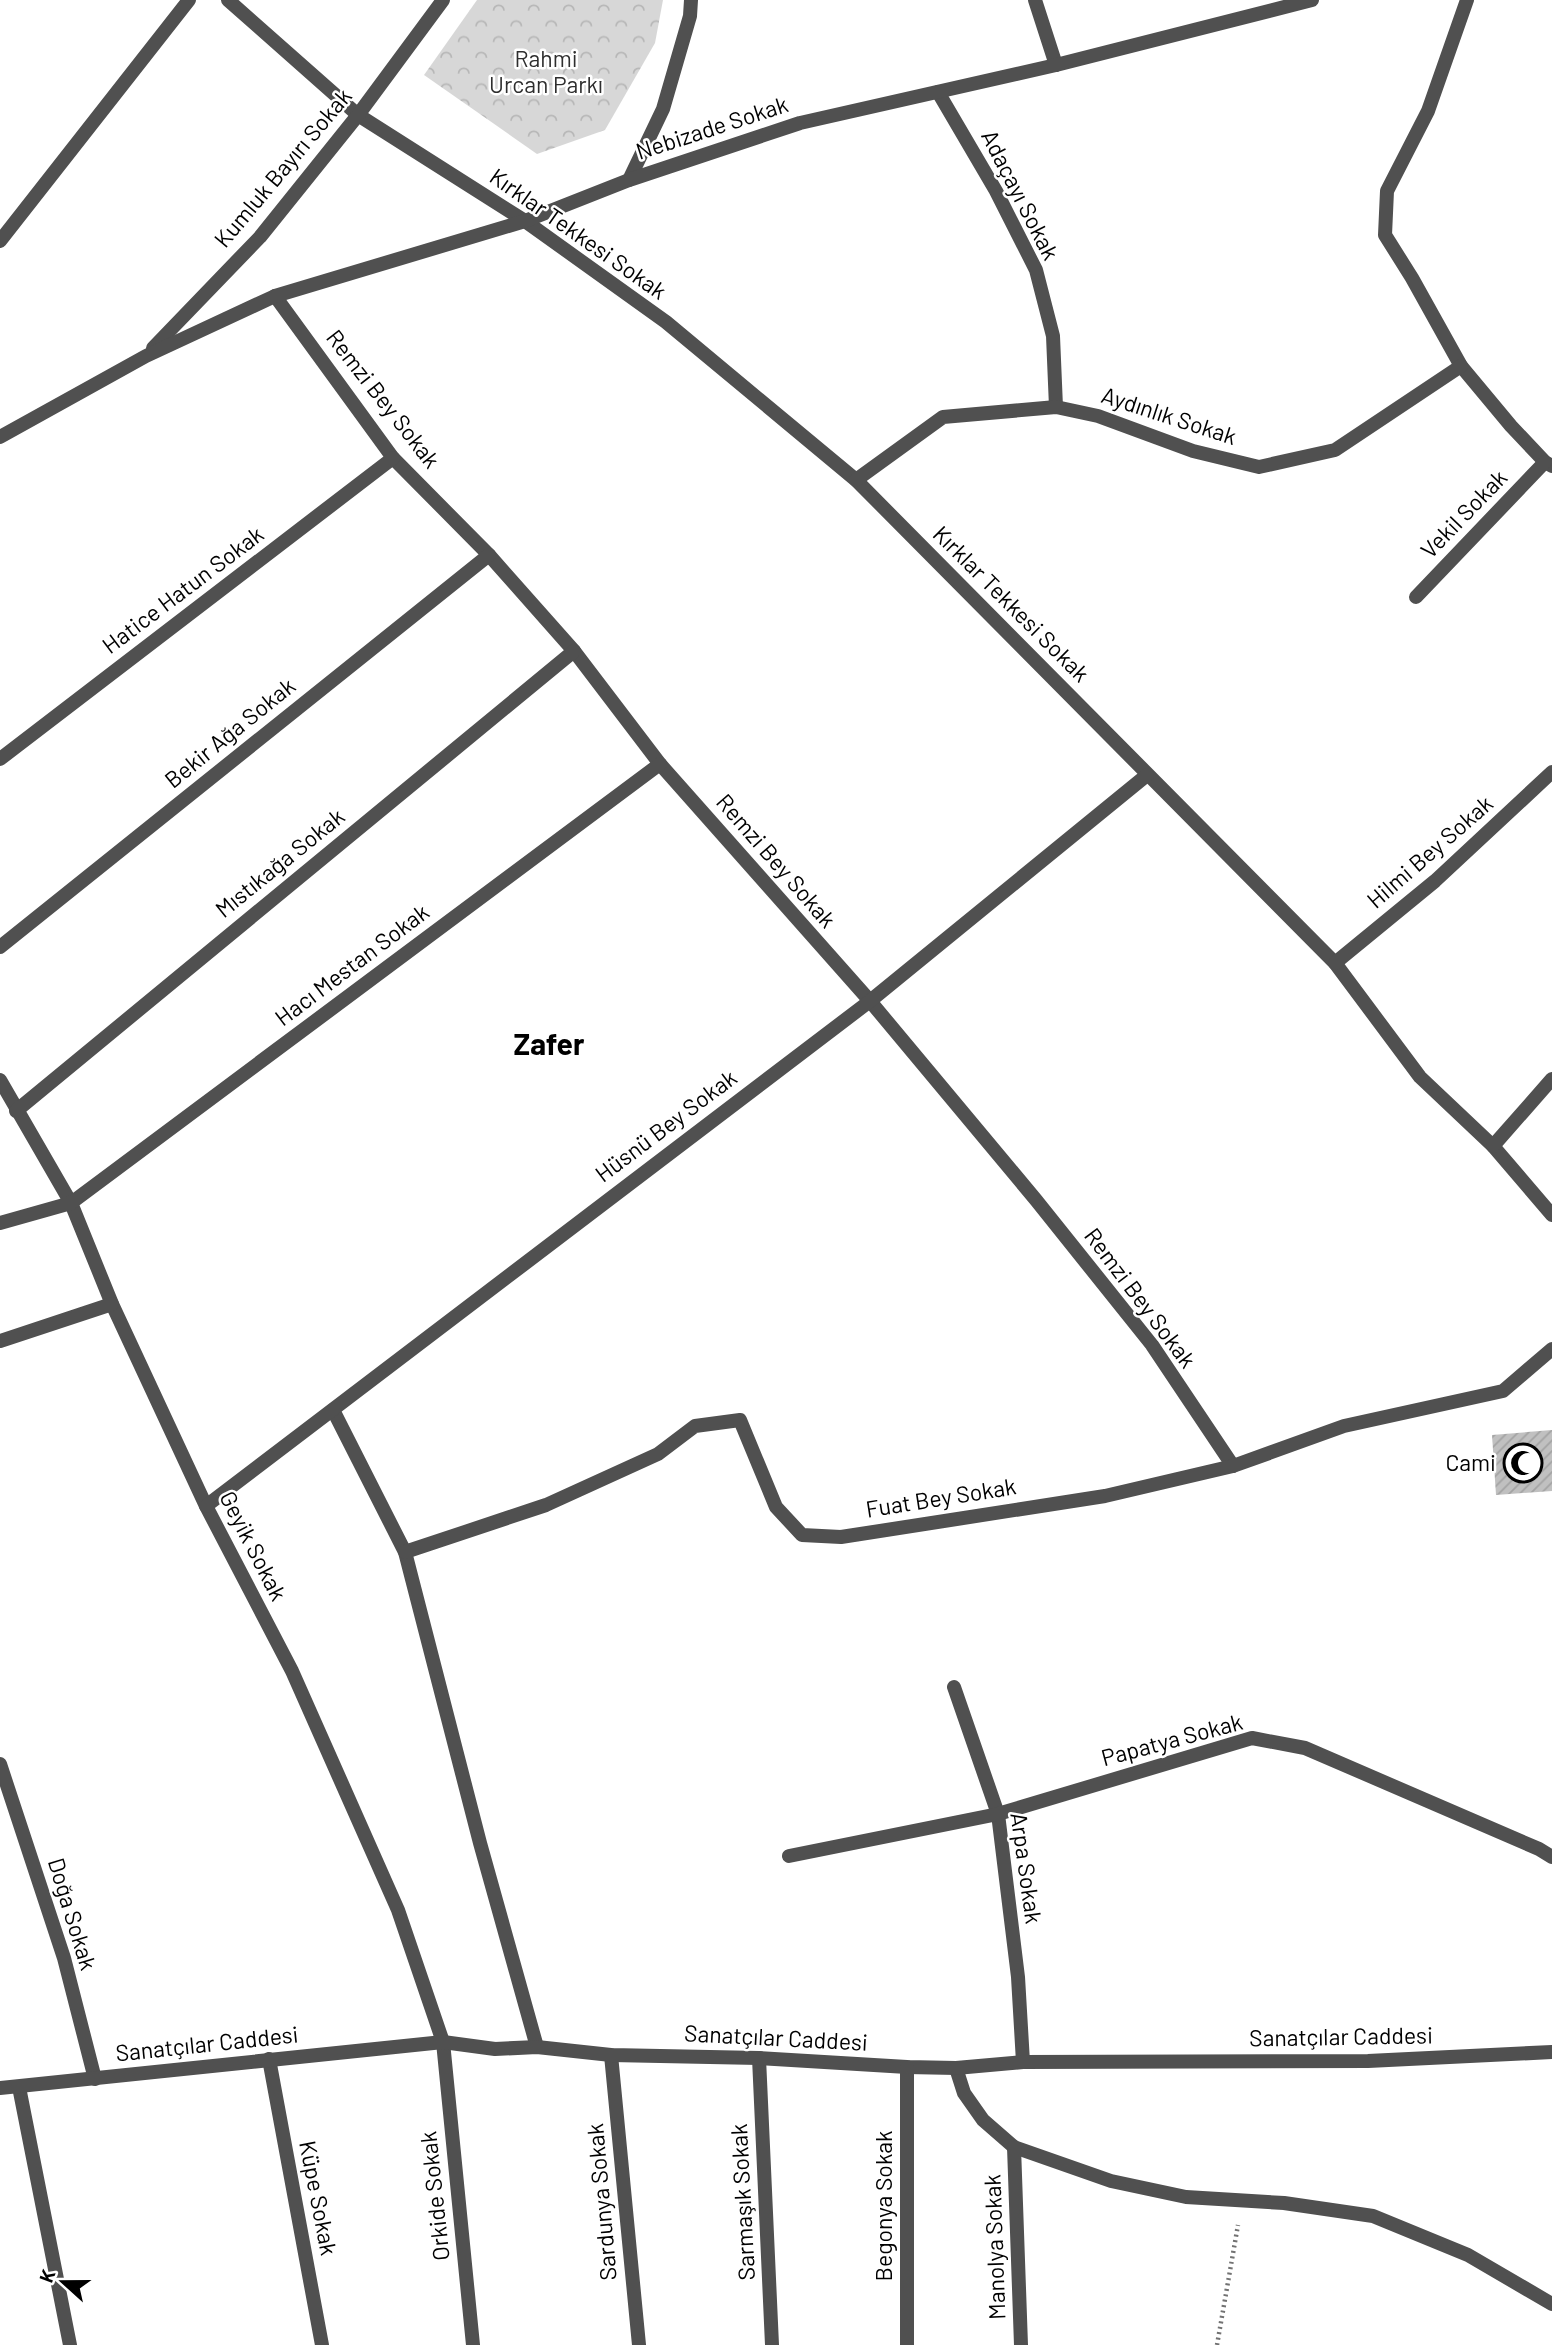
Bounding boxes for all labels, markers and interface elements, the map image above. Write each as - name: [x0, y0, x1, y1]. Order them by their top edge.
- park label: Rahmi Urcan Parkı: [489, 44, 603, 98]
- street label: Kumluk Bayırı Sokak: [208, 82, 357, 253]
- street label: Nebizade Sokak: [632, 89, 791, 165]
- street label: Adaçayı Sokak: [976, 125, 1066, 264]
- street label: Kırklar Tekkesi Sokak: [485, 162, 672, 305]
- street label: Remzi Bey Sokak: [321, 324, 447, 473]
- street label: Aydınlık Sokak: [1098, 380, 1240, 450]
- street label: Vekil Sokak: [1414, 463, 1512, 564]
- street label: Hatice Hatun Sokak: [96, 519, 269, 659]
- street label: Kırklar Tekkesi Sokak: [928, 519, 1096, 687]
- street label: Bekir Ağa Sokak: [158, 671, 300, 793]
- street label: Remzi Bey Sokak: [711, 788, 842, 933]
- street label: Hilmi Bey Sokak: [1361, 789, 1498, 914]
- street label: Mıstıkağa Sokak: [209, 802, 350, 923]
- street label: Hacı Mestan Sokak: [269, 897, 434, 1031]
- district label: Zafer: [514, 1025, 585, 1061]
- street label: Hüsnü Bey Sokak: [589, 1063, 742, 1188]
- street label: Remzi Bey Sokak: [1079, 1222, 1203, 1373]
- mosque icon: Cami: [1502, 1442, 1544, 1484]
- place label: Cami: [1446, 1448, 1496, 1476]
- street label: Fuat Bey Sokak: [864, 1471, 1018, 1523]
- street label: Geyik Sokak: [214, 1486, 293, 1605]
- street label: Papatya Sokak: [1098, 1707, 1246, 1771]
- street label: Arpa Sokak: [1005, 1810, 1049, 1925]
- street label: Doğa Sokak: [43, 1854, 103, 1973]
- street label: Sanatçılar Caddesi: [684, 2018, 869, 2056]
- street label: Sanatçılar Caddesi: [114, 2019, 300, 2067]
- street label: Sanatçılar Caddesi: [1249, 2020, 1433, 2052]
- street label: Sardunya Sokak: [580, 2122, 622, 2282]
- street label: Sarmaşık Sokak: [724, 2123, 760, 2281]
- street label: Orkide Sokak: [413, 2130, 455, 2262]
- street label: Begonya Sokak: [869, 2131, 897, 2281]
- street label: Küpe Sokak: [294, 2138, 344, 2258]
- street label: Manolya Sokak: [977, 2174, 1011, 2320]
- north arrow: [28, 2247, 98, 2317]
- text: K: [34, 2266, 60, 2285]

